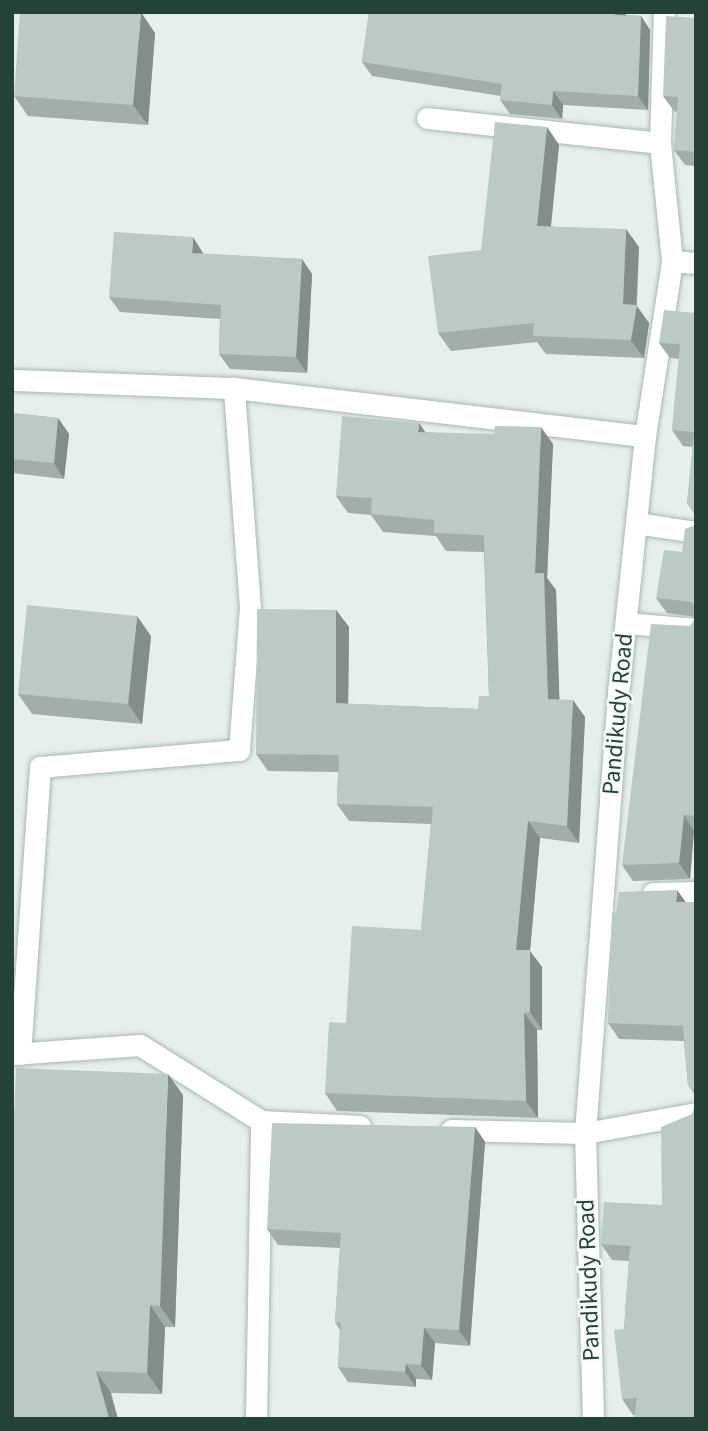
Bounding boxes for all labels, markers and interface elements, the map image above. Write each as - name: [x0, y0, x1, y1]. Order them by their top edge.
- street label: Pandikudy Road: [597, 632, 639, 796]
- street label: Pandikudy Road: [572, 1198, 606, 1362]

